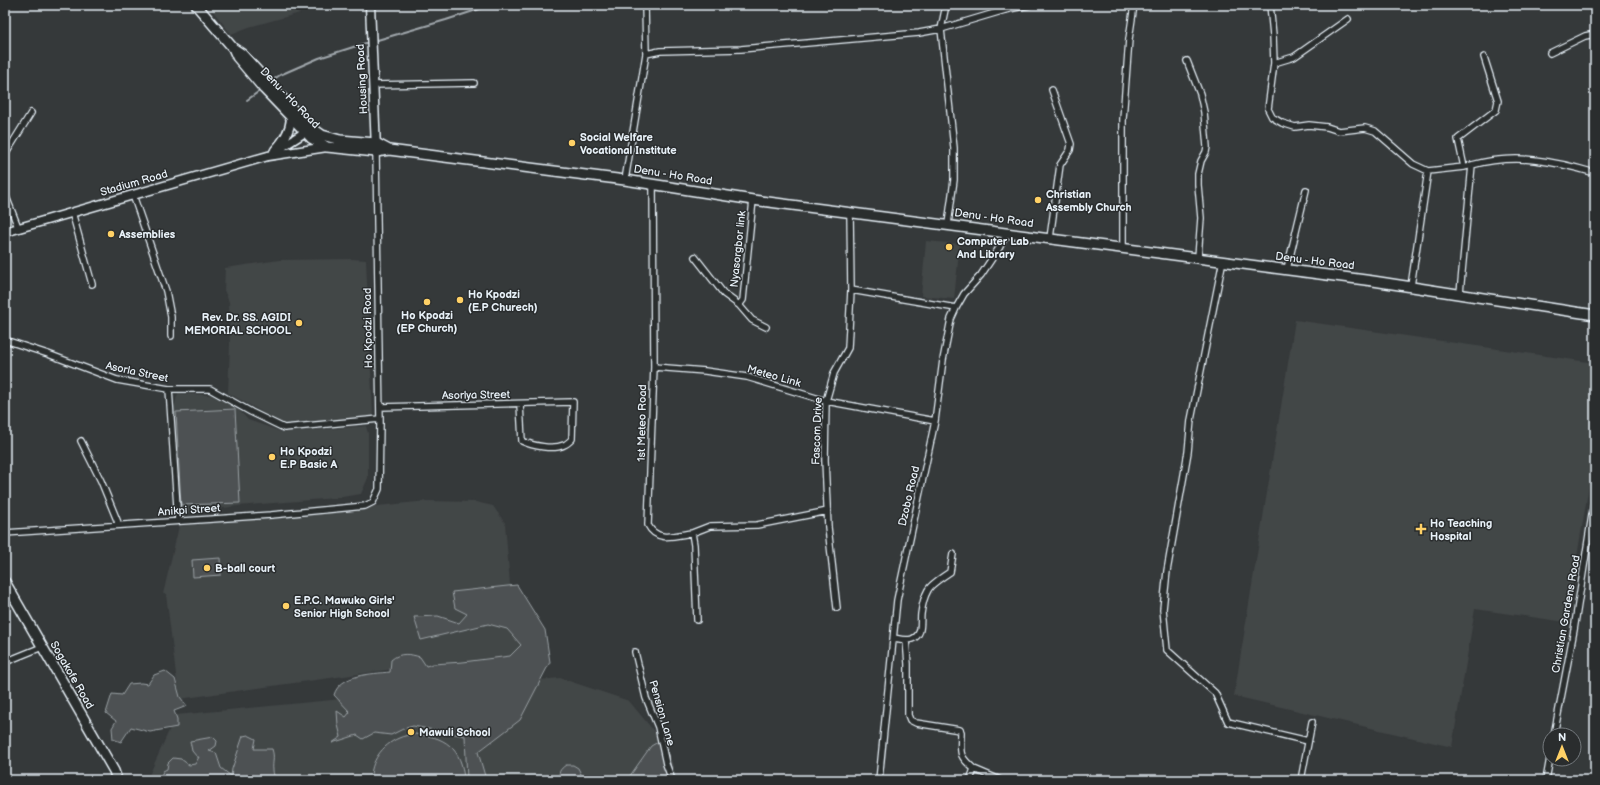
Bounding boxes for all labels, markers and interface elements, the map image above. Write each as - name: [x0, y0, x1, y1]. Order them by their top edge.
- street label: Housing Road: [354, 43, 370, 115]
- street label: Denu - Ho Road: [258, 65, 322, 131]
- place label: Social Welfare Vocational Institute: [580, 131, 677, 157]
- marker: Social Welfare Vocational Institute: [567, 138, 577, 148]
- street label: Denu - Ho Road: [633, 162, 713, 188]
- street label: Stadium Road: [99, 167, 169, 199]
- place label: Christian Assembly Church: [1045, 188, 1132, 214]
- marker: Christian Assembly Church: [1033, 195, 1043, 205]
- street label: Denu - Ho Road: [954, 206, 1034, 230]
- street label: Nyasorgbor link: [728, 209, 749, 288]
- place label: Assemblies: [118, 228, 176, 241]
- marker: Assemblies: [106, 229, 116, 239]
- place label: Computer Lab And Library: [956, 235, 1030, 261]
- marker: Computer Lab And Library: [944, 242, 954, 252]
- street label: Denu - Ho Road: [1275, 250, 1355, 272]
- street label: Ho Kpodzi Road: [361, 288, 375, 368]
- place label: Ho Kpodzi (E.P Churech): [468, 288, 538, 314]
- marker: Ho Kpodzi (E.P Churech): [455, 295, 465, 305]
- marker: Ho Kpodzi (EP Church): [422, 297, 432, 307]
- place label: Ho Kpodzi (EP Church): [397, 309, 458, 335]
- place label: Rev. Dr. SS. AGIDI MEMORIAL SCHOOL: [184, 311, 292, 337]
- marker: Rev. Dr. SS. AGIDI MEMORIAL SCHOOL: [294, 318, 304, 328]
- street label: Asorla Street: [105, 359, 170, 385]
- street label: Meteo Link: [746, 362, 803, 390]
- street label: 1st Meteo Road: [635, 384, 649, 462]
- street label: Asorlya Street: [442, 388, 511, 402]
- street label: Fascom Drive: [809, 396, 825, 465]
- place label: Ho Kpodzi E.P Basic A: [280, 445, 338, 471]
- marker: Ho Kpodzi E.P Basic A: [267, 452, 277, 462]
- street label: Dzobo Road: [896, 465, 922, 527]
- street label: Anikpi Street: [157, 501, 221, 519]
- place label: Ho Teaching Hospital: [1430, 517, 1492, 543]
- marker: Ho Teaching Hospital: [1415, 523, 1427, 535]
- street label: Christian Gardens Road: [1549, 554, 1583, 674]
- place label: B-ball court: [215, 562, 276, 575]
- marker: B-ball court: [202, 563, 212, 573]
- place label: E.P.C. Mawuko Girls' Senior High School: [294, 594, 395, 620]
- marker: E.P.C. Mawuko Girls' Senior High School: [281, 601, 291, 611]
- street label: Sogakofe Road: [47, 639, 97, 711]
- street label: Pension Lane: [646, 679, 678, 748]
- place label: Mawuli School: [419, 726, 491, 739]
- marker: Mawuli School: [406, 727, 416, 737]
- north arrow: [1542, 727, 1582, 767]
- text: N: [1558, 731, 1566, 744]

